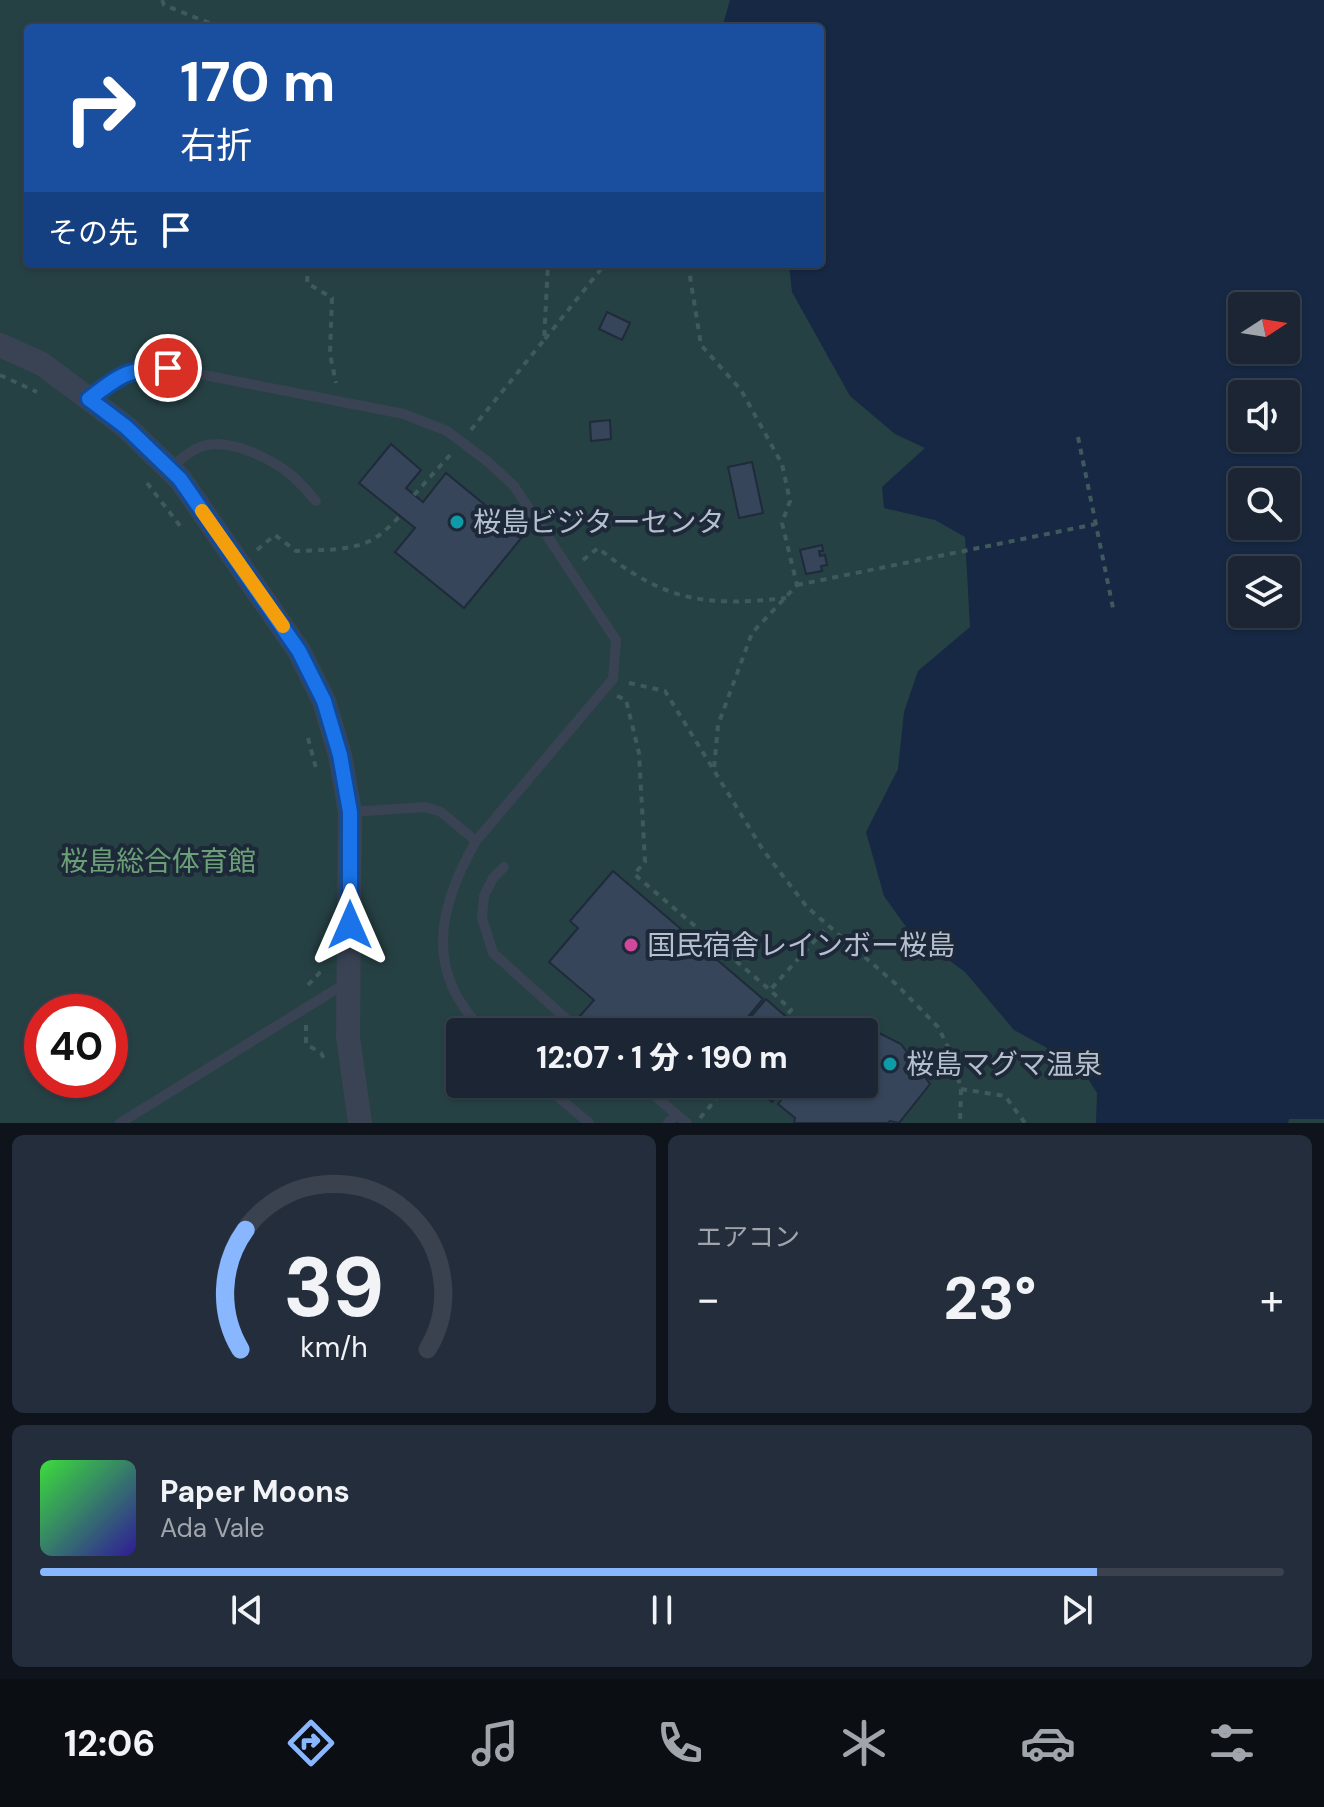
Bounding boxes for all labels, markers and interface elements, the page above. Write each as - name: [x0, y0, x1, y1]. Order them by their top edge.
- text: 170 m: [180, 45, 335, 118]
- icon: right: [48, 56, 152, 160]
- text: 右折: [180, 122, 252, 169]
- icon: arrive: [154, 208, 198, 252]
- text: その先: [48, 213, 138, 252]
- north arrow: [1228, 292, 1300, 364]
- map controls: [1228, 292, 1300, 628]
- pin: [134, 334, 202, 402]
- icon: arrive: [146, 346, 190, 390]
- button: sound: [1228, 380, 1300, 452]
- button: search: [1228, 468, 1300, 540]
- place label: 桜島ビジターセンタ: [473, 504, 724, 541]
- marker: 桜島ビジターセンタ: [448, 513, 466, 531]
- button: layers: [1228, 556, 1300, 628]
- park label: 桜島総合体育館: [60, 843, 256, 880]
- position arrow: [308, 883, 392, 967]
- place label: 国民宿舎レインボー桜島: [647, 927, 955, 964]
- marker: 国民宿舎レインボー桜島: [622, 936, 640, 954]
- speed limit sign: 40: [24, 994, 128, 1098]
- text: 12:07 · 1 分 · 190 m: [536, 1038, 788, 1077]
- place label: 桜島マグマ温泉: [906, 1046, 1102, 1083]
- marker: 桜島マグマ温泉: [881, 1055, 899, 1073]
- text: エアコン: [696, 1220, 800, 1254]
- text: 39: [283, 1233, 385, 1342]
- text: 23°: [944, 1259, 1036, 1338]
- text: −: [696, 1270, 720, 1328]
- text: +: [1260, 1270, 1284, 1328]
- text: km/h: [300, 1329, 368, 1366]
- text: Paper Moons: [160, 1472, 350, 1511]
- text: Ada Vale: [160, 1511, 265, 1545]
- icon: previous: [225, 1588, 269, 1632]
- icon: pause: [640, 1588, 684, 1632]
- icon: next: [1055, 1588, 1099, 1632]
- icon: directions: [283, 1715, 339, 1771]
- icon: music: [467, 1715, 523, 1771]
- icon: phone: [652, 1715, 708, 1771]
- icon: climate: [836, 1715, 892, 1771]
- icon: car: [1020, 1715, 1076, 1771]
- icon: filters: [1204, 1715, 1260, 1771]
- text: 12:06: [64, 1720, 155, 1767]

